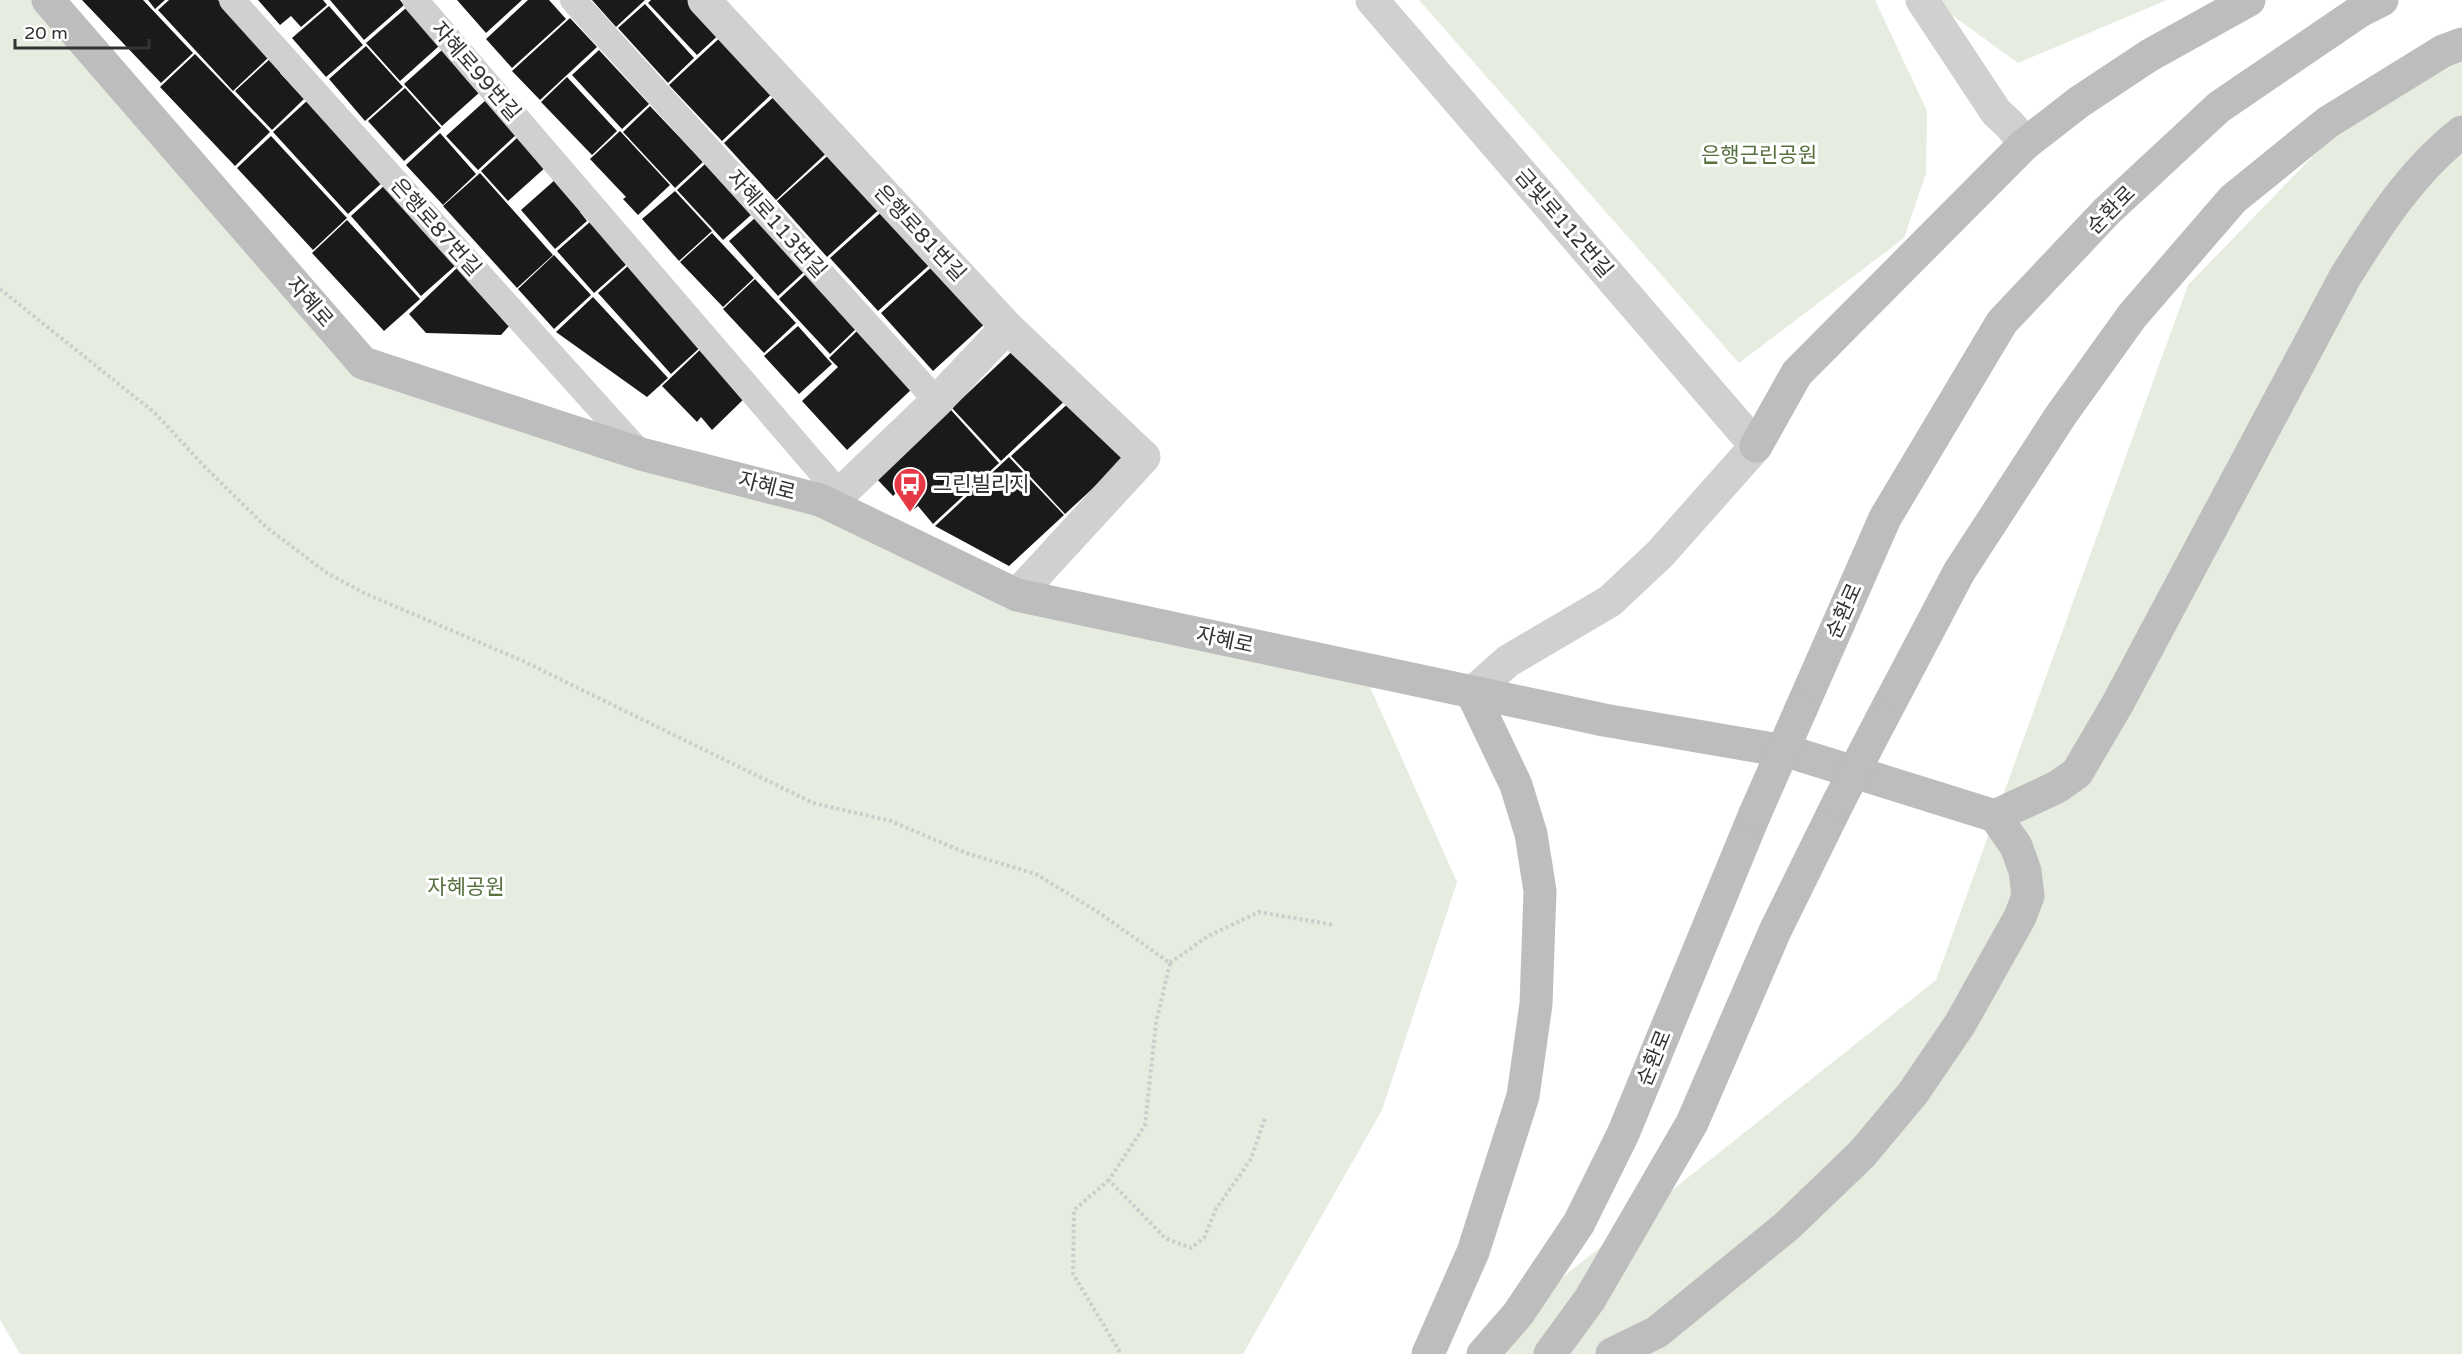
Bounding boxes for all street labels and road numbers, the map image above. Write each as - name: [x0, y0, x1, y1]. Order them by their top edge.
- street label: 자혜로99번길: [426, 17, 525, 126]
- street label: 금빛로112번길: [1510, 164, 1618, 283]
- street label: 자혜로113번길: [722, 165, 831, 283]
- street label: 은행로87번길: [385, 173, 486, 281]
- street label: 은행로81번길: [869, 180, 971, 287]
- street label: 순환로: [2082, 181, 2141, 240]
- street label: 자혜로: [281, 272, 338, 332]
- street label: 자혜로: [736, 467, 798, 506]
- street label: 순환로: [1821, 580, 1868, 643]
- street label: 자혜로: [1194, 622, 1256, 659]
- street label: 순환로: [1632, 1027, 1677, 1090]

